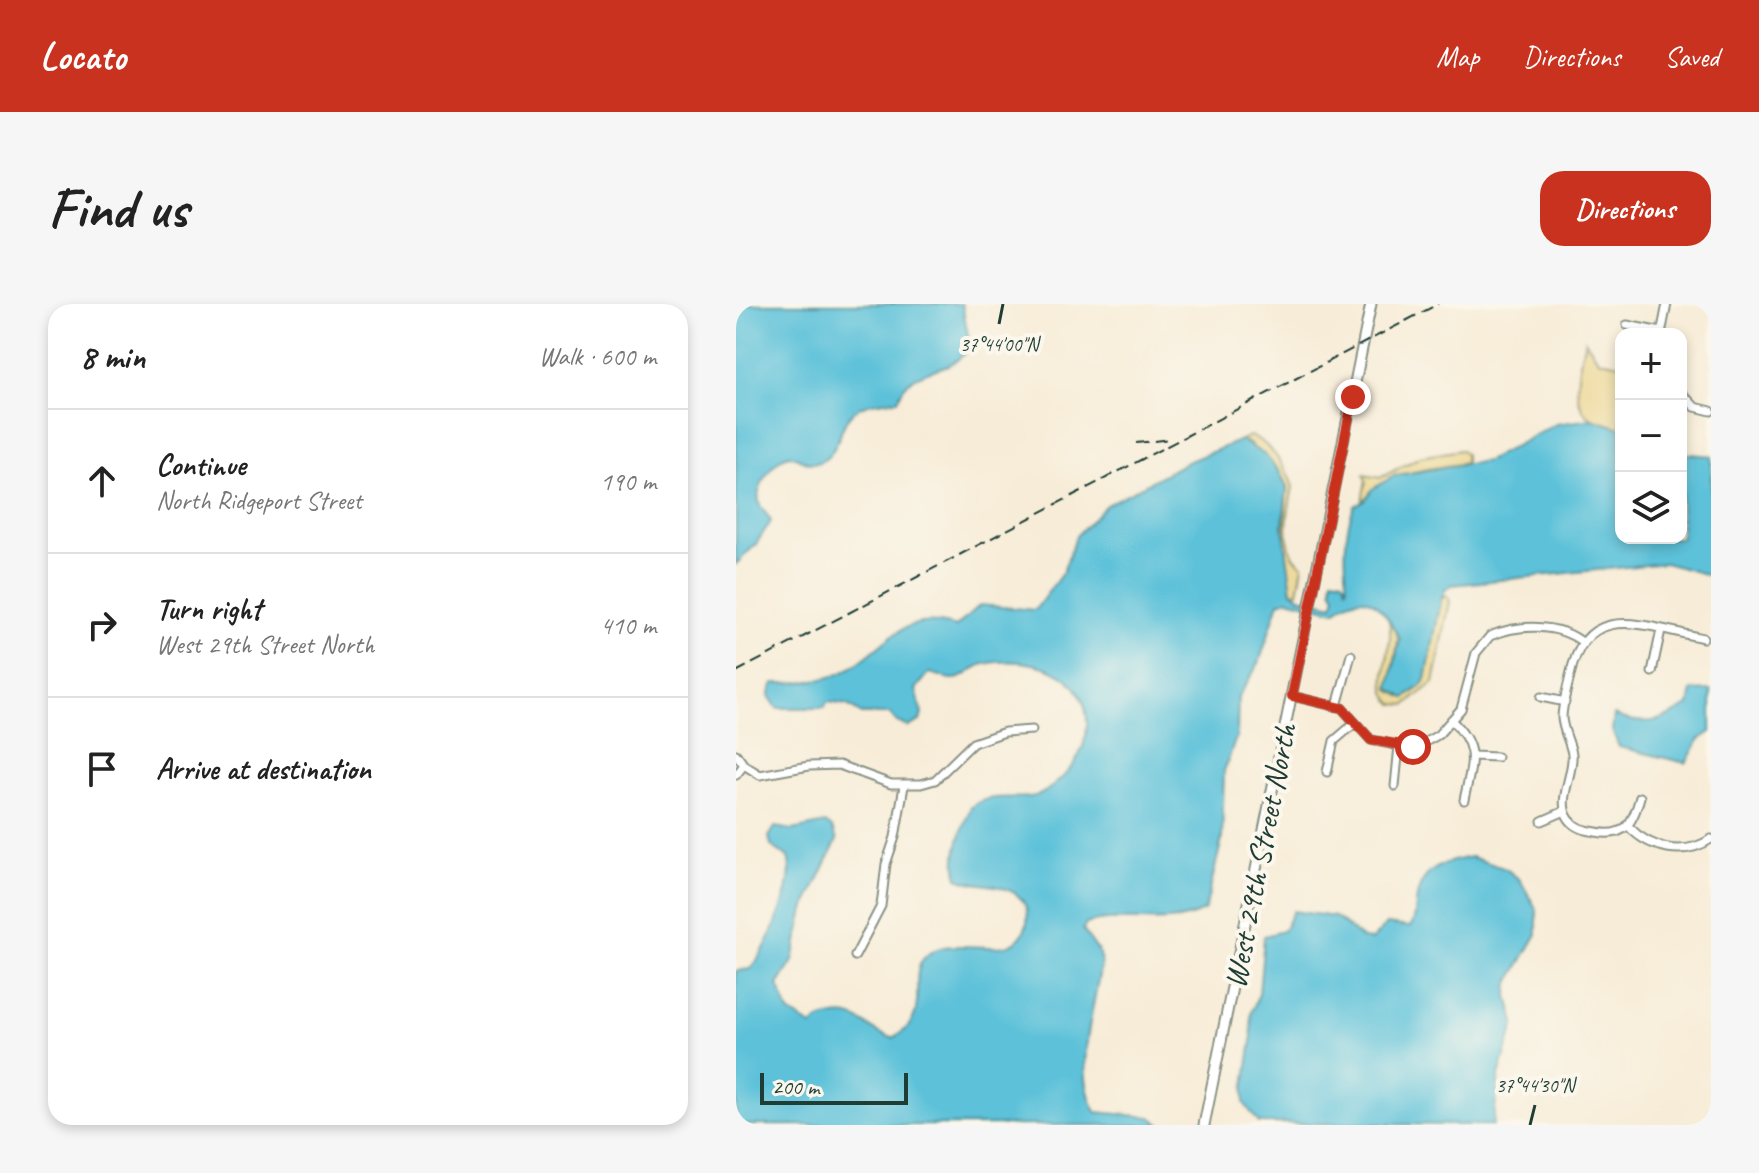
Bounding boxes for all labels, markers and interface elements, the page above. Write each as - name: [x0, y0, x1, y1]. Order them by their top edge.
- text: Locato: [40, 33, 126, 80]
- text: Map: [1436, 39, 1479, 74]
- text: Directions: [1523, 39, 1621, 74]
- text: Saved: [1665, 39, 1719, 74]
- button: Directions: [1540, 171, 1711, 246]
- text: Find us: [48, 173, 188, 244]
- map controls: [1615, 328, 1687, 544]
- button: +: [1615, 328, 1687, 400]
- text: 37°44'00"N: [960, 332, 1041, 357]
- text: 8 min: [80, 335, 145, 378]
- text: Walk · 600 m: [539, 340, 656, 373]
- route end: [1335, 379, 1371, 415]
- button: −: [1615, 400, 1687, 472]
- text: Continue: [156, 446, 246, 484]
- icon: ahead: [80, 459, 124, 503]
- text: 190 m: [600, 465, 656, 498]
- button: layers: [1615, 472, 1687, 544]
- text: North Ridgeport Street: [156, 484, 362, 517]
- text: Turn right: [156, 590, 261, 628]
- icon: right: [80, 603, 124, 647]
- text: 410 m: [600, 609, 656, 642]
- text: West 29th Street North: [156, 628, 374, 661]
- street label: West 29th Street North: [1214, 719, 1306, 992]
- route start: [1395, 729, 1431, 765]
- icon: arrive: [80, 747, 124, 791]
- text: Arrive at destination: [156, 750, 371, 788]
- scale bar: [760, 1069, 908, 1105]
- text: 200 m: [772, 1073, 819, 1101]
- text: 37°44'30"N: [1496, 1073, 1577, 1098]

